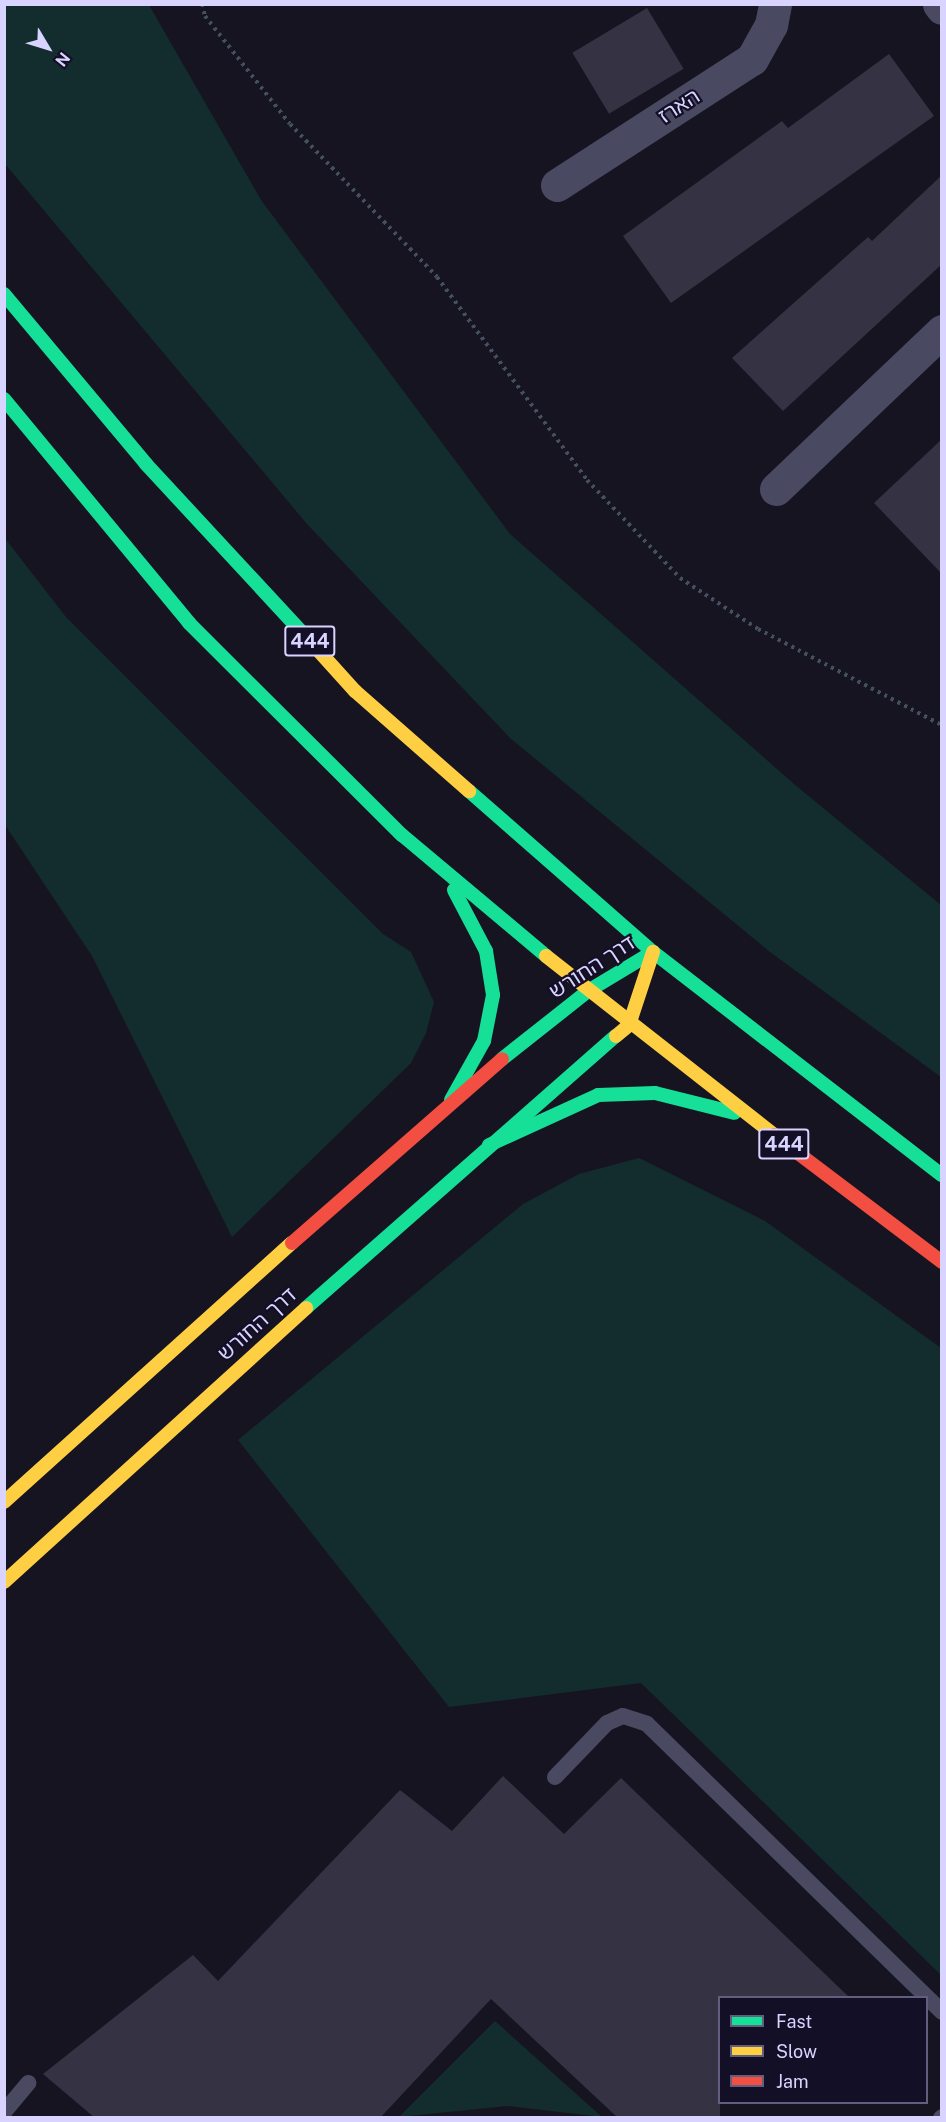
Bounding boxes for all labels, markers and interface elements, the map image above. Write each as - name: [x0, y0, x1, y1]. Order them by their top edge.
- north arrow: [18, 18, 78, 78]
- text: N: [51, 49, 74, 70]
- street label: הארז: [654, 83, 704, 129]
- road number: 444: [283, 624, 337, 658]
- street label: דרך החורש: [544, 930, 640, 1004]
- road number: 444: [757, 1127, 811, 1161]
- street label: דרך החורש: [212, 1282, 302, 1366]
- legend: [718, 1996, 928, 2104]
- text: Fast: [776, 2011, 812, 2032]
- text: Slow: [776, 2041, 817, 2062]
- text: Jam: [776, 2071, 809, 2092]

